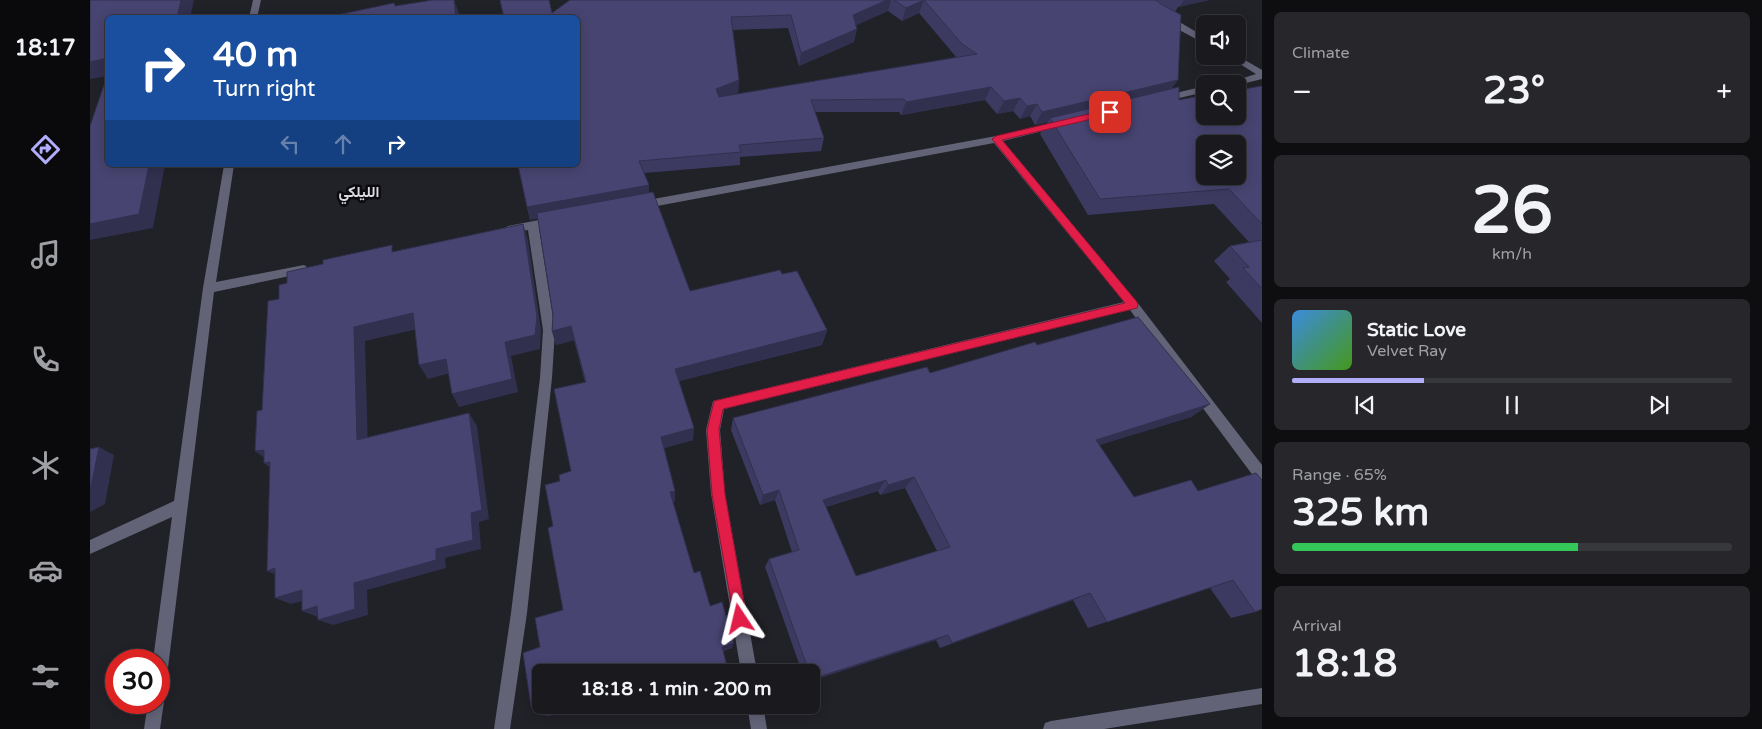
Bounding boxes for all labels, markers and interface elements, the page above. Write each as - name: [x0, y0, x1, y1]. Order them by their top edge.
- map controls: [1196, 15, 1246, 185]
- button: sound: [1196, 15, 1246, 65]
- text: 40 m: [213, 34, 298, 76]
- text: 18:17: [15, 35, 75, 61]
- icon: right: [130, 35, 195, 100]
- text: Climate: [1292, 43, 1350, 63]
- text: 23°: [1483, 68, 1545, 114]
- button: search: [1196, 75, 1246, 125]
- text: −: [1292, 75, 1312, 109]
- text: +: [1716, 75, 1732, 109]
- text: Turn right: [213, 76, 315, 102]
- pin: [1089, 91, 1131, 133]
- icon: arrive: [1096, 98, 1124, 126]
- icon: left: [276, 130, 304, 158]
- icon: ahead: [329, 130, 357, 158]
- icon: right: [382, 130, 410, 158]
- icon: directions: [28, 132, 63, 167]
- button: layers: [1196, 135, 1246, 185]
- text: 26: [1471, 172, 1553, 251]
- district label: الليلكي: [339, 183, 379, 205]
- icon: music: [28, 237, 63, 272]
- text: km/h: [1492, 244, 1532, 264]
- text: Static Love: [1367, 319, 1466, 341]
- text: Velvet Ray: [1367, 341, 1447, 361]
- icon: phone: [28, 342, 63, 377]
- icon: previous: [1351, 391, 1379, 419]
- icon: pause: [1498, 391, 1526, 419]
- icon: next: [1645, 391, 1673, 419]
- icon: climate: [28, 448, 63, 483]
- text: Range · 65%: [1292, 465, 1387, 485]
- text: 325 km: [1292, 490, 1429, 536]
- icon: car: [28, 553, 63, 588]
- position arrow: [713, 592, 765, 644]
- text: Arrival: [1292, 616, 1341, 636]
- text: 18:18: [1292, 641, 1397, 687]
- speed limit sign: 30: [105, 649, 170, 714]
- icon: filters: [28, 659, 63, 694]
- text: 18:18 · 1 min · 200 m: [580, 678, 772, 700]

